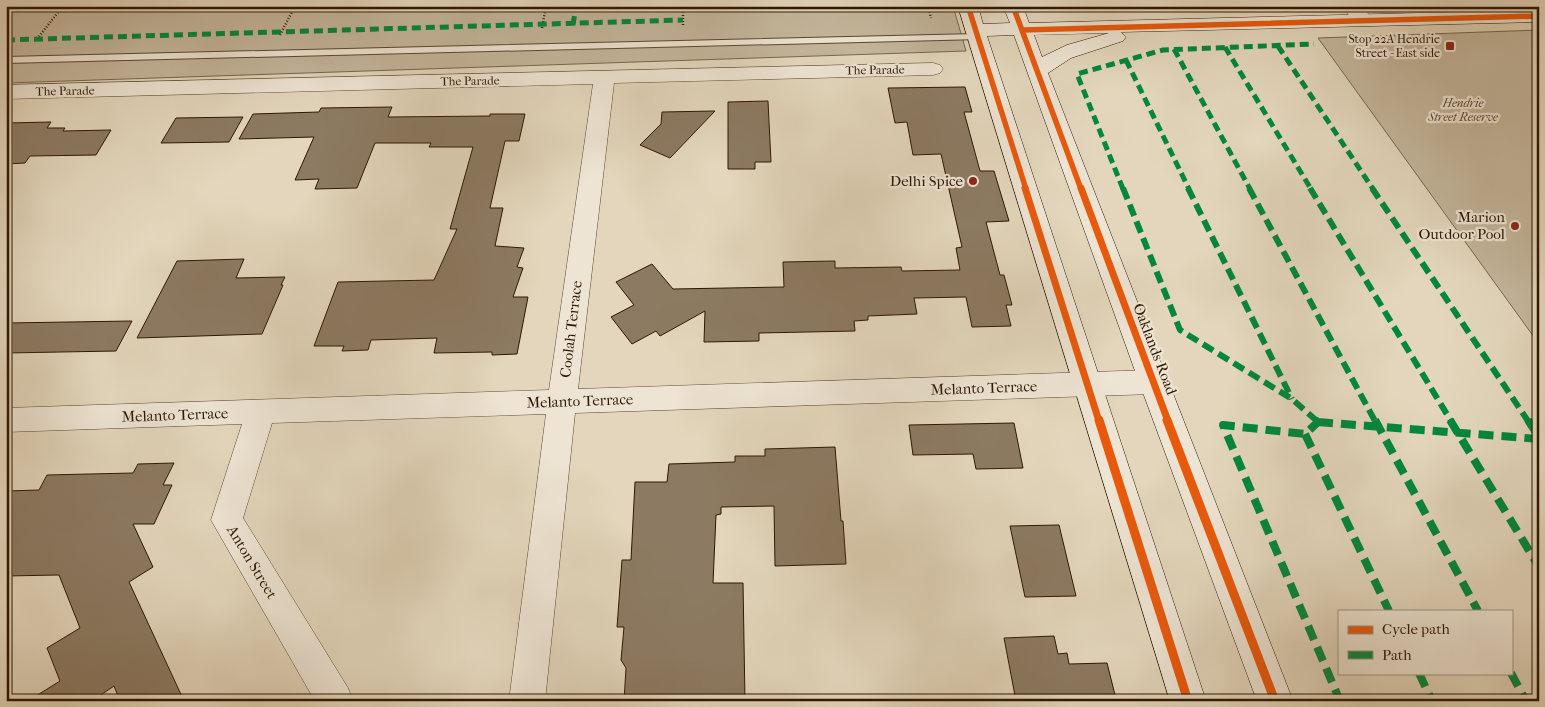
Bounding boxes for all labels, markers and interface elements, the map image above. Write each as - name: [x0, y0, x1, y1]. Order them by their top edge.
- place label: Stop 22A Hendrie Street - East side: [1348, 32, 1440, 60]
- marker: Stop 22A Hendrie Street - East side: [1444, 40, 1456, 52]
- street label: The Parade: [845, 62, 905, 78]
- street label: The Parade: [440, 73, 500, 89]
- street label: The Parade: [35, 83, 95, 99]
- park label: Hendrie Street Reserve: [1427, 96, 1499, 124]
- place label: Delhi Spice: [890, 172, 964, 190]
- marker: Delhi Spice: [967, 175, 979, 187]
- place label: Marion Outdoor Pool: [1418, 208, 1505, 243]
- marker: Marion Outdoor Pool: [1509, 220, 1521, 232]
- street label: Coolah Terrace: [556, 279, 586, 379]
- street label: Oaklands Road: [1129, 301, 1181, 398]
- street label: Melanto Terrace: [930, 377, 1038, 399]
- street label: Melanto Terrace: [526, 390, 634, 412]
- street label: Melanto Terrace: [121, 404, 229, 426]
- street label: Anton Street: [222, 521, 281, 603]
- legend: [1338, 610, 1512, 674]
- text: Cycle path: [1382, 620, 1450, 638]
- text: Path: [1382, 646, 1412, 664]

